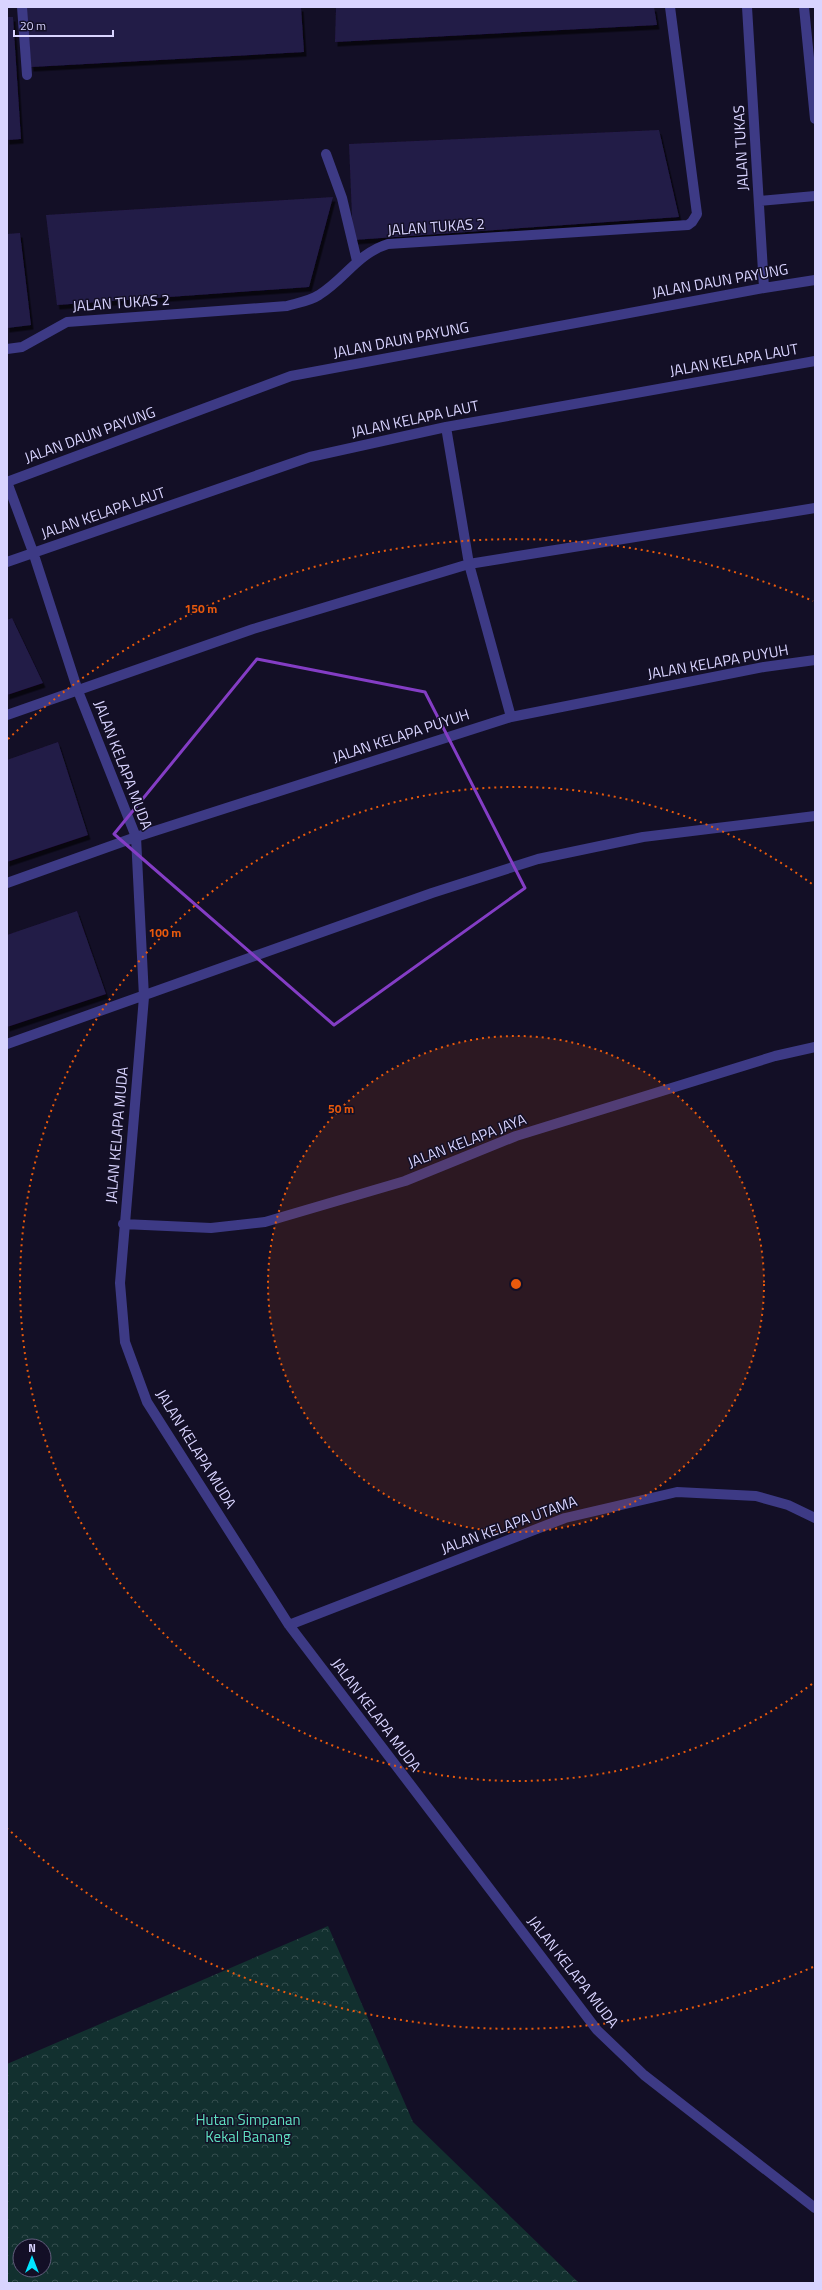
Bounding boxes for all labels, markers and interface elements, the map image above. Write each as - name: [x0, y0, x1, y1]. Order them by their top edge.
- scale bar: [14, 12, 113, 38]
- text: 20 m: [20, 16, 46, 35]
- street label: JALAN TUKAS: [727, 105, 754, 192]
- street label: JALAN TUKAS 2: [386, 212, 485, 241]
- street label: JALAN DAUN PAYUNG: [650, 257, 790, 304]
- street label: JALAN TUKAS 2: [71, 288, 170, 317]
- street label: JALAN DAUN PAYUNG: [331, 315, 471, 364]
- street label: JALAN KELAPA LAUT: [668, 337, 800, 382]
- street label: JALAN KELAPA LAUT: [349, 394, 481, 443]
- street label: JALAN DAUN PAYUNG: [21, 400, 159, 469]
- street label: JALAN KELAPA LAUT: [38, 480, 168, 545]
- text: 150 m: [185, 599, 217, 618]
- street label: JALAN KELAPA PUYUH: [646, 638, 790, 685]
- street label: JALAN KELAPA MUDA: [88, 697, 159, 833]
- street label: JALAN KELAPA PUYUH: [329, 703, 472, 769]
- text: 100 m: [149, 923, 181, 942]
- street label: JALAN KELAPA MUDA: [99, 1066, 134, 1204]
- text: 50 m: [328, 1099, 354, 1118]
- street label: JALAN KELAPA JAYA: [404, 1107, 529, 1174]
- centre of rings: [509, 1277, 523, 1291]
- street label: JALAN KELAPA MUDA: [150, 1384, 243, 1513]
- street label: JALAN KELAPA UTAMA: [437, 1489, 580, 1560]
- street label: JALAN KELAPA MUDA: [326, 1653, 427, 1776]
- street label: JALAN KELAPA MUDA: [522, 1911, 625, 2033]
- park label: Hutan Simpanan Kekal Banang: [195, 2108, 301, 2148]
- north arrow: [12, 2238, 52, 2278]
- text: N: [28, 2240, 36, 2256]

